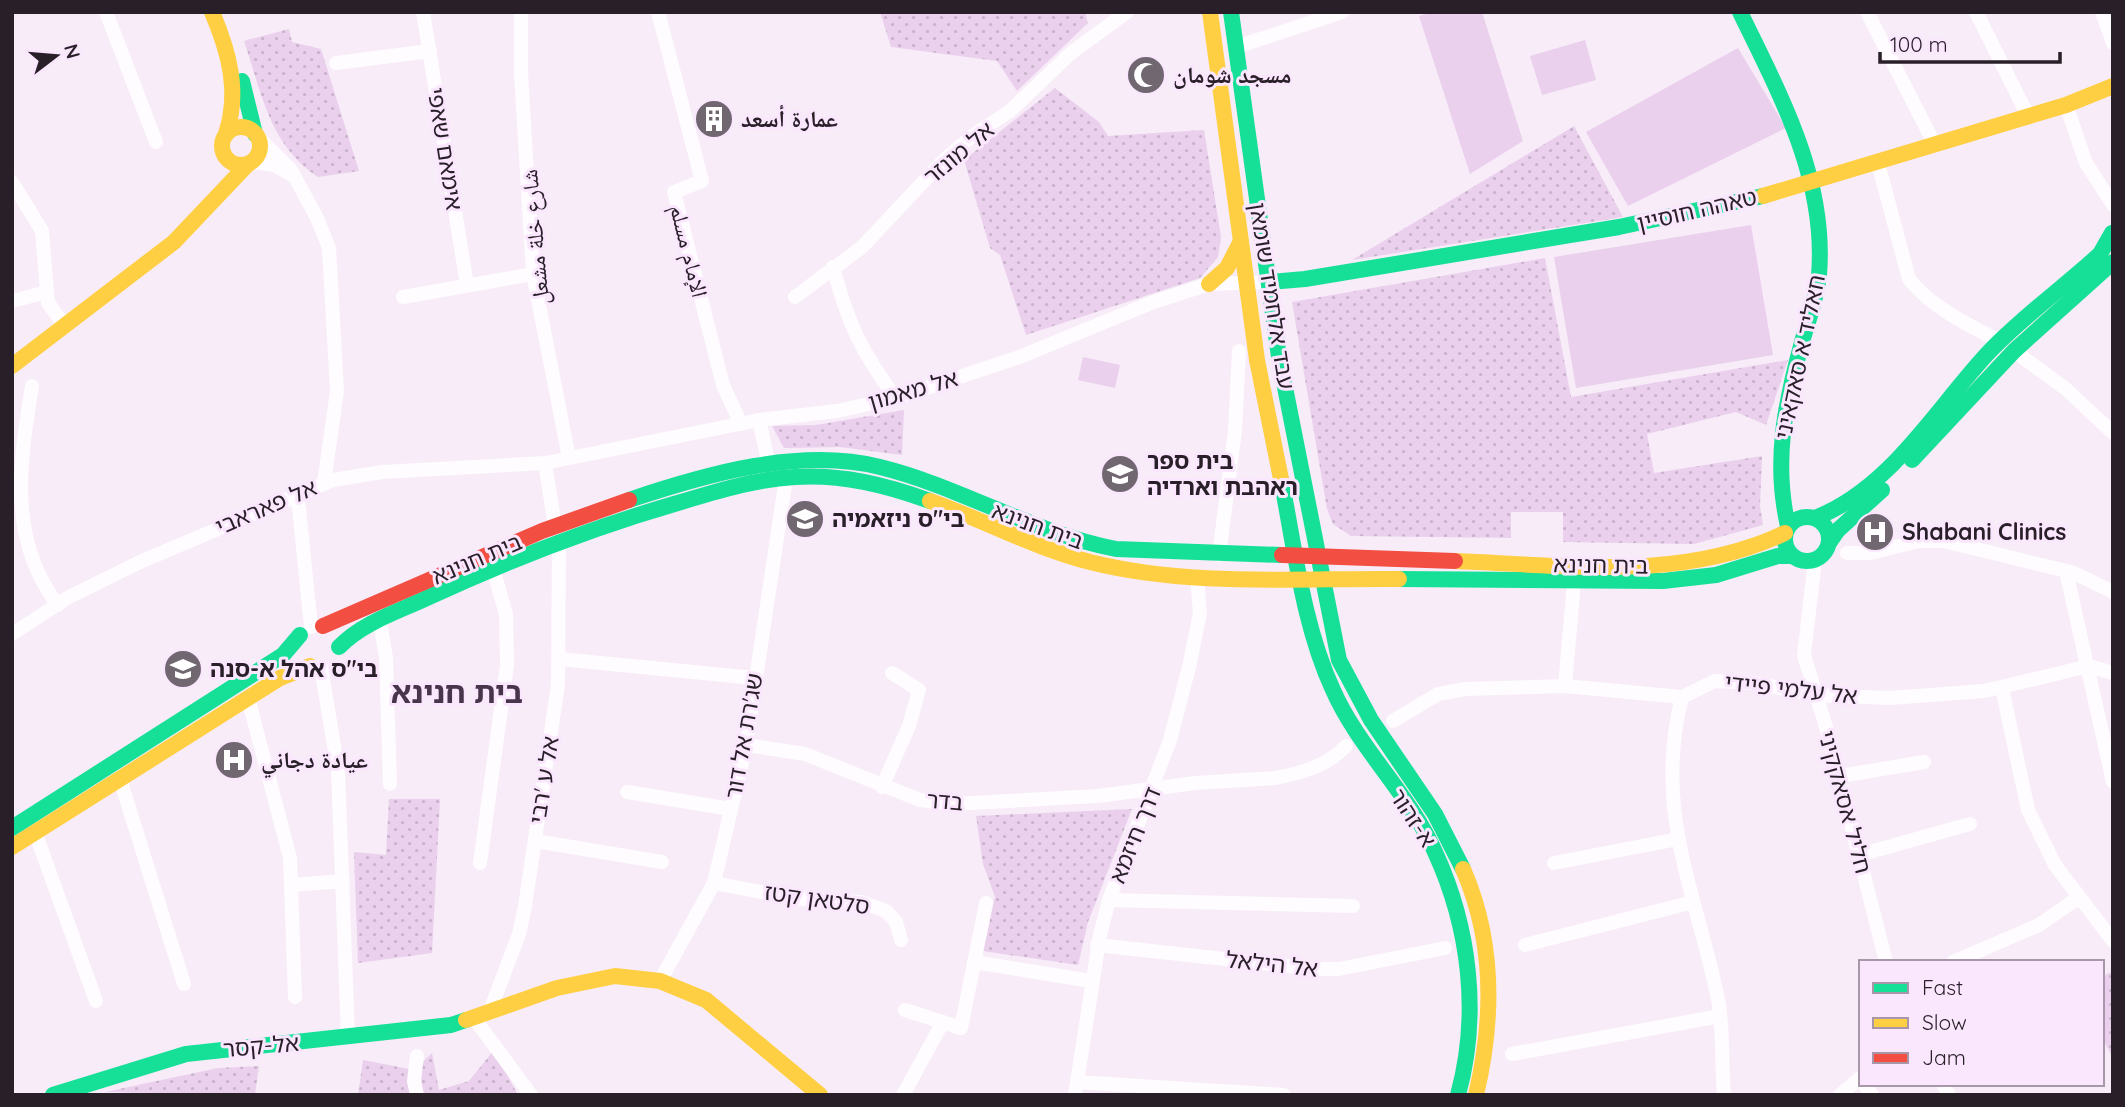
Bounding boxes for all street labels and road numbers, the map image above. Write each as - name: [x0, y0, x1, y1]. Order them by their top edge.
- street label: אימאם שאפי: [421, 85, 470, 212]
- street label: אל מונזר: [918, 115, 1000, 190]
- street label: شارع خلة مشعل: [514, 168, 556, 306]
- street label: טאהה חוסיין: [1634, 182, 1760, 237]
- street label: الإمام مسلم: [662, 201, 715, 301]
- street label: עבד אלחמיד שומאן: [1243, 201, 1302, 391]
- street label: חאליד א סאקאיני: [1768, 272, 1831, 442]
- street label: אל מאמון: [865, 363, 961, 416]
- street label: אל פאראבי: [211, 472, 321, 541]
- street label: בית חנינא: [988, 496, 1088, 555]
- street label: בית חנינא: [427, 527, 526, 590]
- street label: בית חנינא: [1553, 549, 1649, 580]
- street label: אל עלמי פיידי: [1723, 667, 1859, 710]
- street label: שג'רת אל דור: [718, 671, 769, 801]
- street label: חליל אסאקקיני: [1812, 727, 1878, 876]
- street label: אל ע 'רבי: [522, 734, 565, 826]
- street label: דרך חיזמא: [1102, 782, 1167, 887]
- street label: א-זהור: [1384, 783, 1443, 853]
- street label: בדר: [926, 784, 965, 817]
- street label: סלטאן קטז: [763, 877, 871, 920]
- street label: אל הילאל: [1225, 944, 1319, 983]
- street label: אל-קסר: [222, 1028, 300, 1063]

